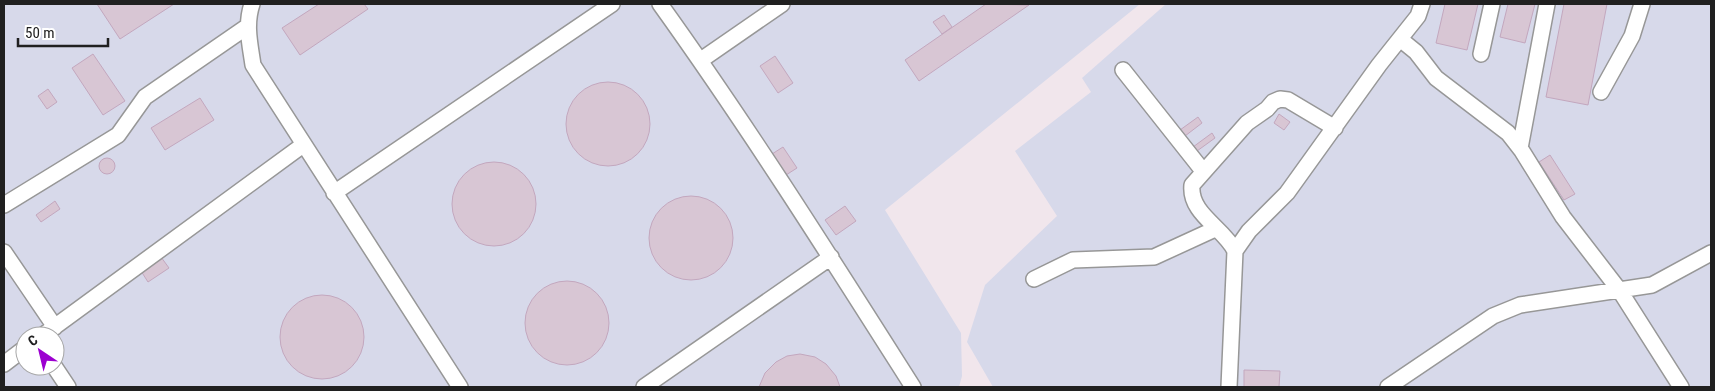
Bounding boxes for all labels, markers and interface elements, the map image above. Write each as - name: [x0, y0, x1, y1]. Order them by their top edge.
- scale bar: [18, 15, 108, 47]
- text: 50 m: [25, 24, 55, 42]
- north arrow: [15, 326, 65, 376]
- text: С: [25, 331, 40, 349]

